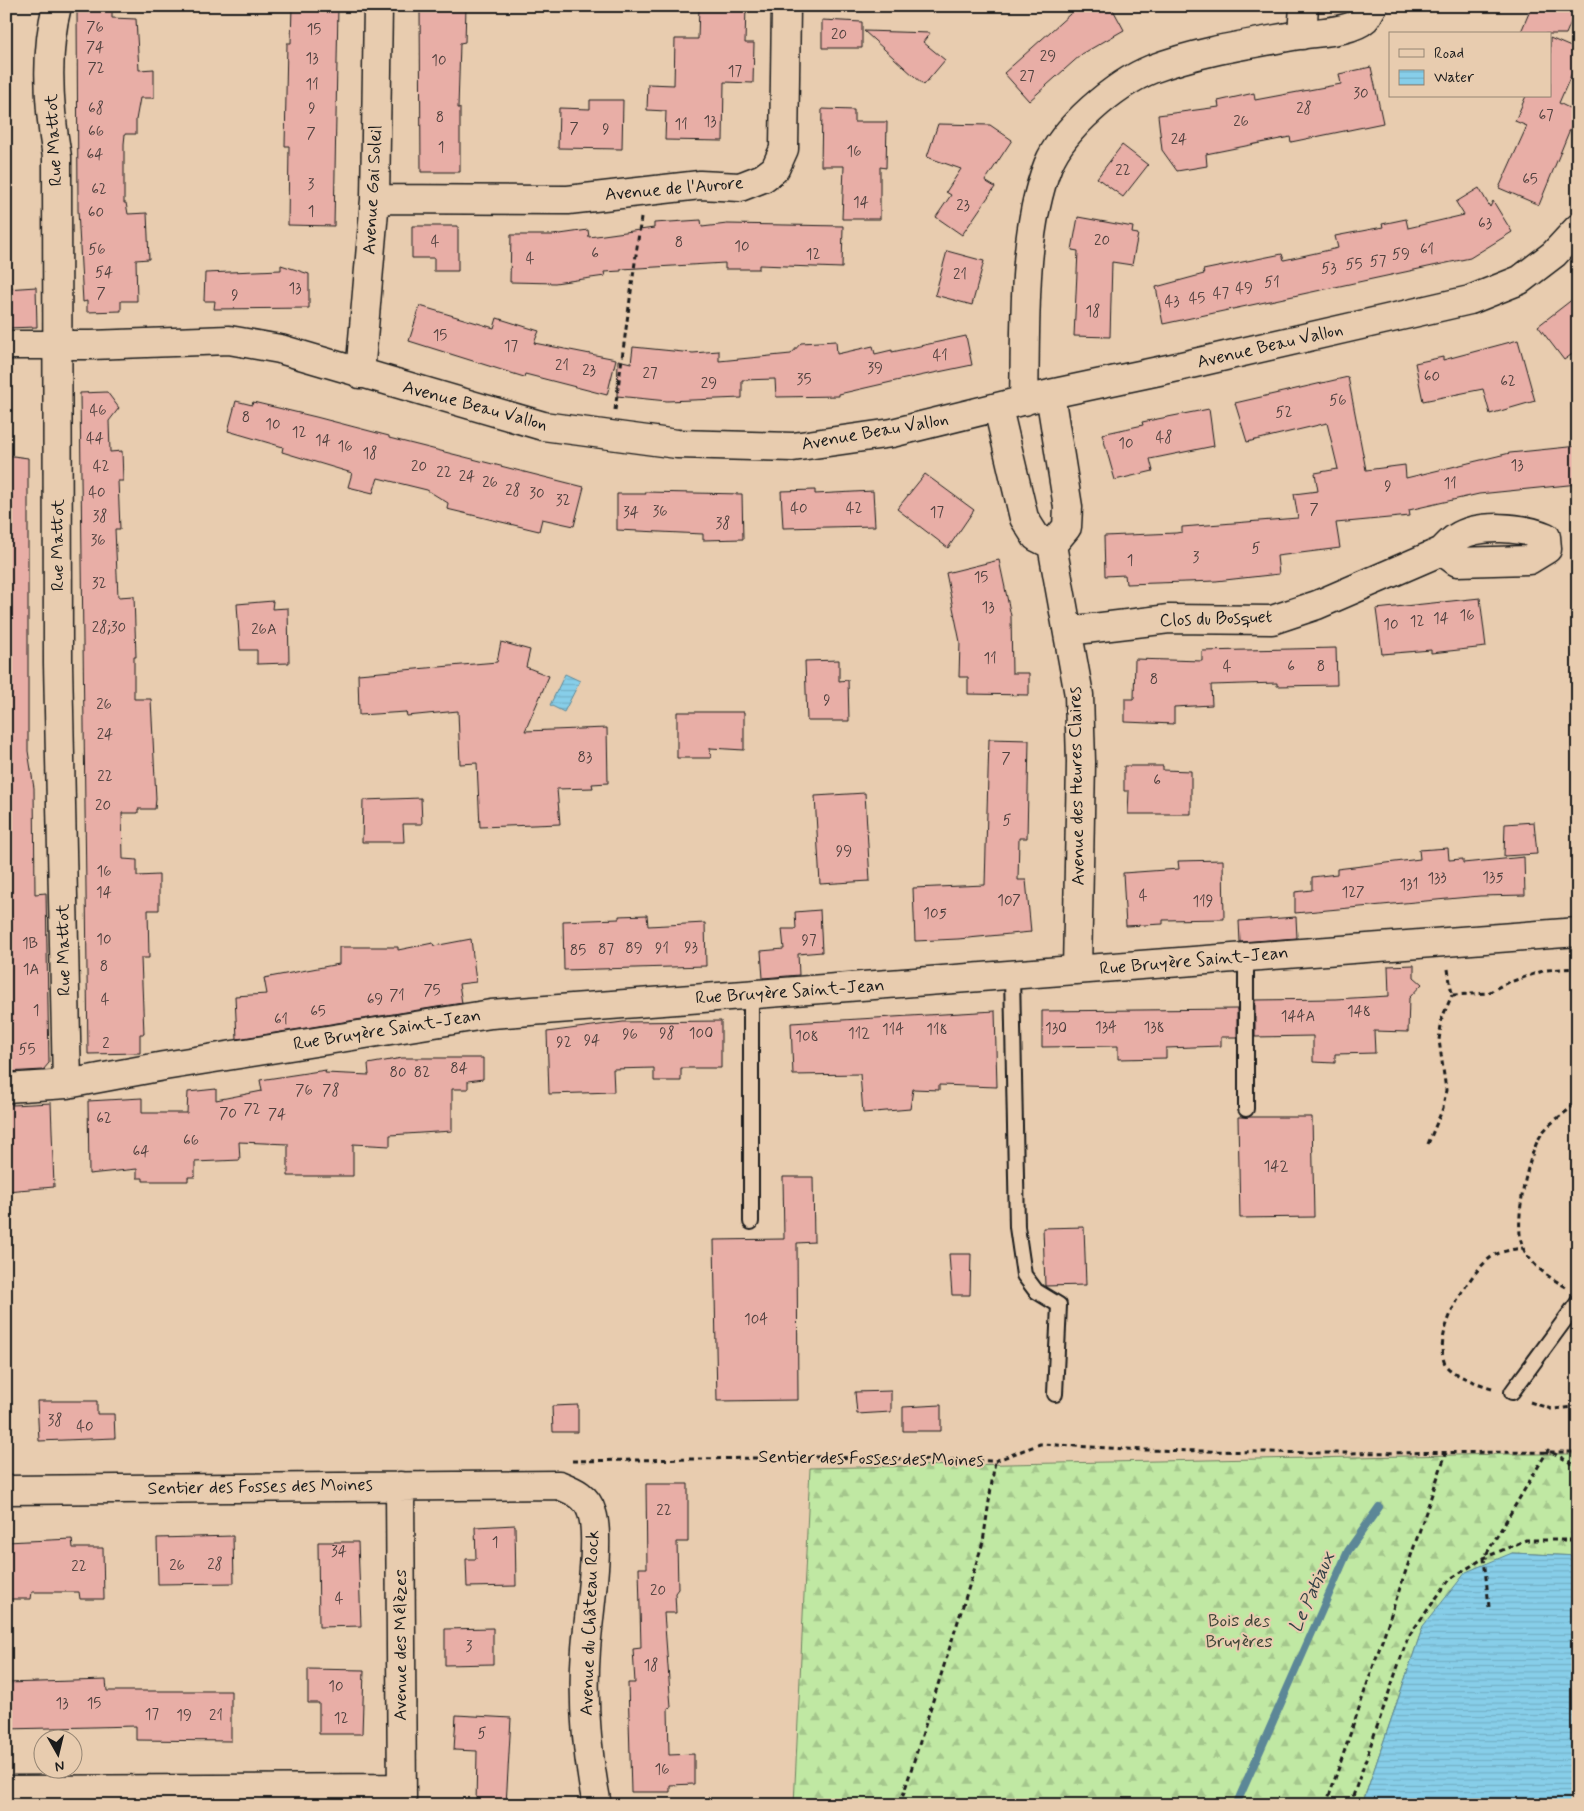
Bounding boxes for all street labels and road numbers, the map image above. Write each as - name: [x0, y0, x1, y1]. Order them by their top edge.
- street label: Rue Mattot: [40, 93, 68, 187]
- street label: Avenue Gai Soleil: [358, 125, 388, 255]
- street label: Avenue de l'Aurore: [604, 171, 744, 207]
- street label: Avenue Beau Vallon: [1195, 318, 1345, 374]
- street label: Avenue Beau Vallon: [400, 375, 550, 437]
- street label: Avenue Beau Vallon: [800, 407, 950, 457]
- street label: Rue Mattot: [46, 498, 70, 591]
- street label: Clos du Bosquet: [1159, 605, 1273, 633]
- street label: Avenue des Heures Claires: [1063, 686, 1091, 886]
- street label: Rue Mattot: [51, 903, 77, 996]
- street label: Rue Bruyère Saint-Jean: [1099, 941, 1289, 981]
- street label: Rue Bruyère Saint-Jean: [695, 973, 885, 1011]
- street label: Rue Bruyère Saint-Jean: [292, 1003, 482, 1057]
- street label: Sentier des Fosses des Moines: [758, 1445, 984, 1473]
- street label: Sentier des Fosses des Moines: [147, 1473, 373, 1501]
- street label: Avenue du Château Rock: [575, 1530, 605, 1716]
- street label: Avenue des Mélèzes: [389, 1569, 413, 1721]

